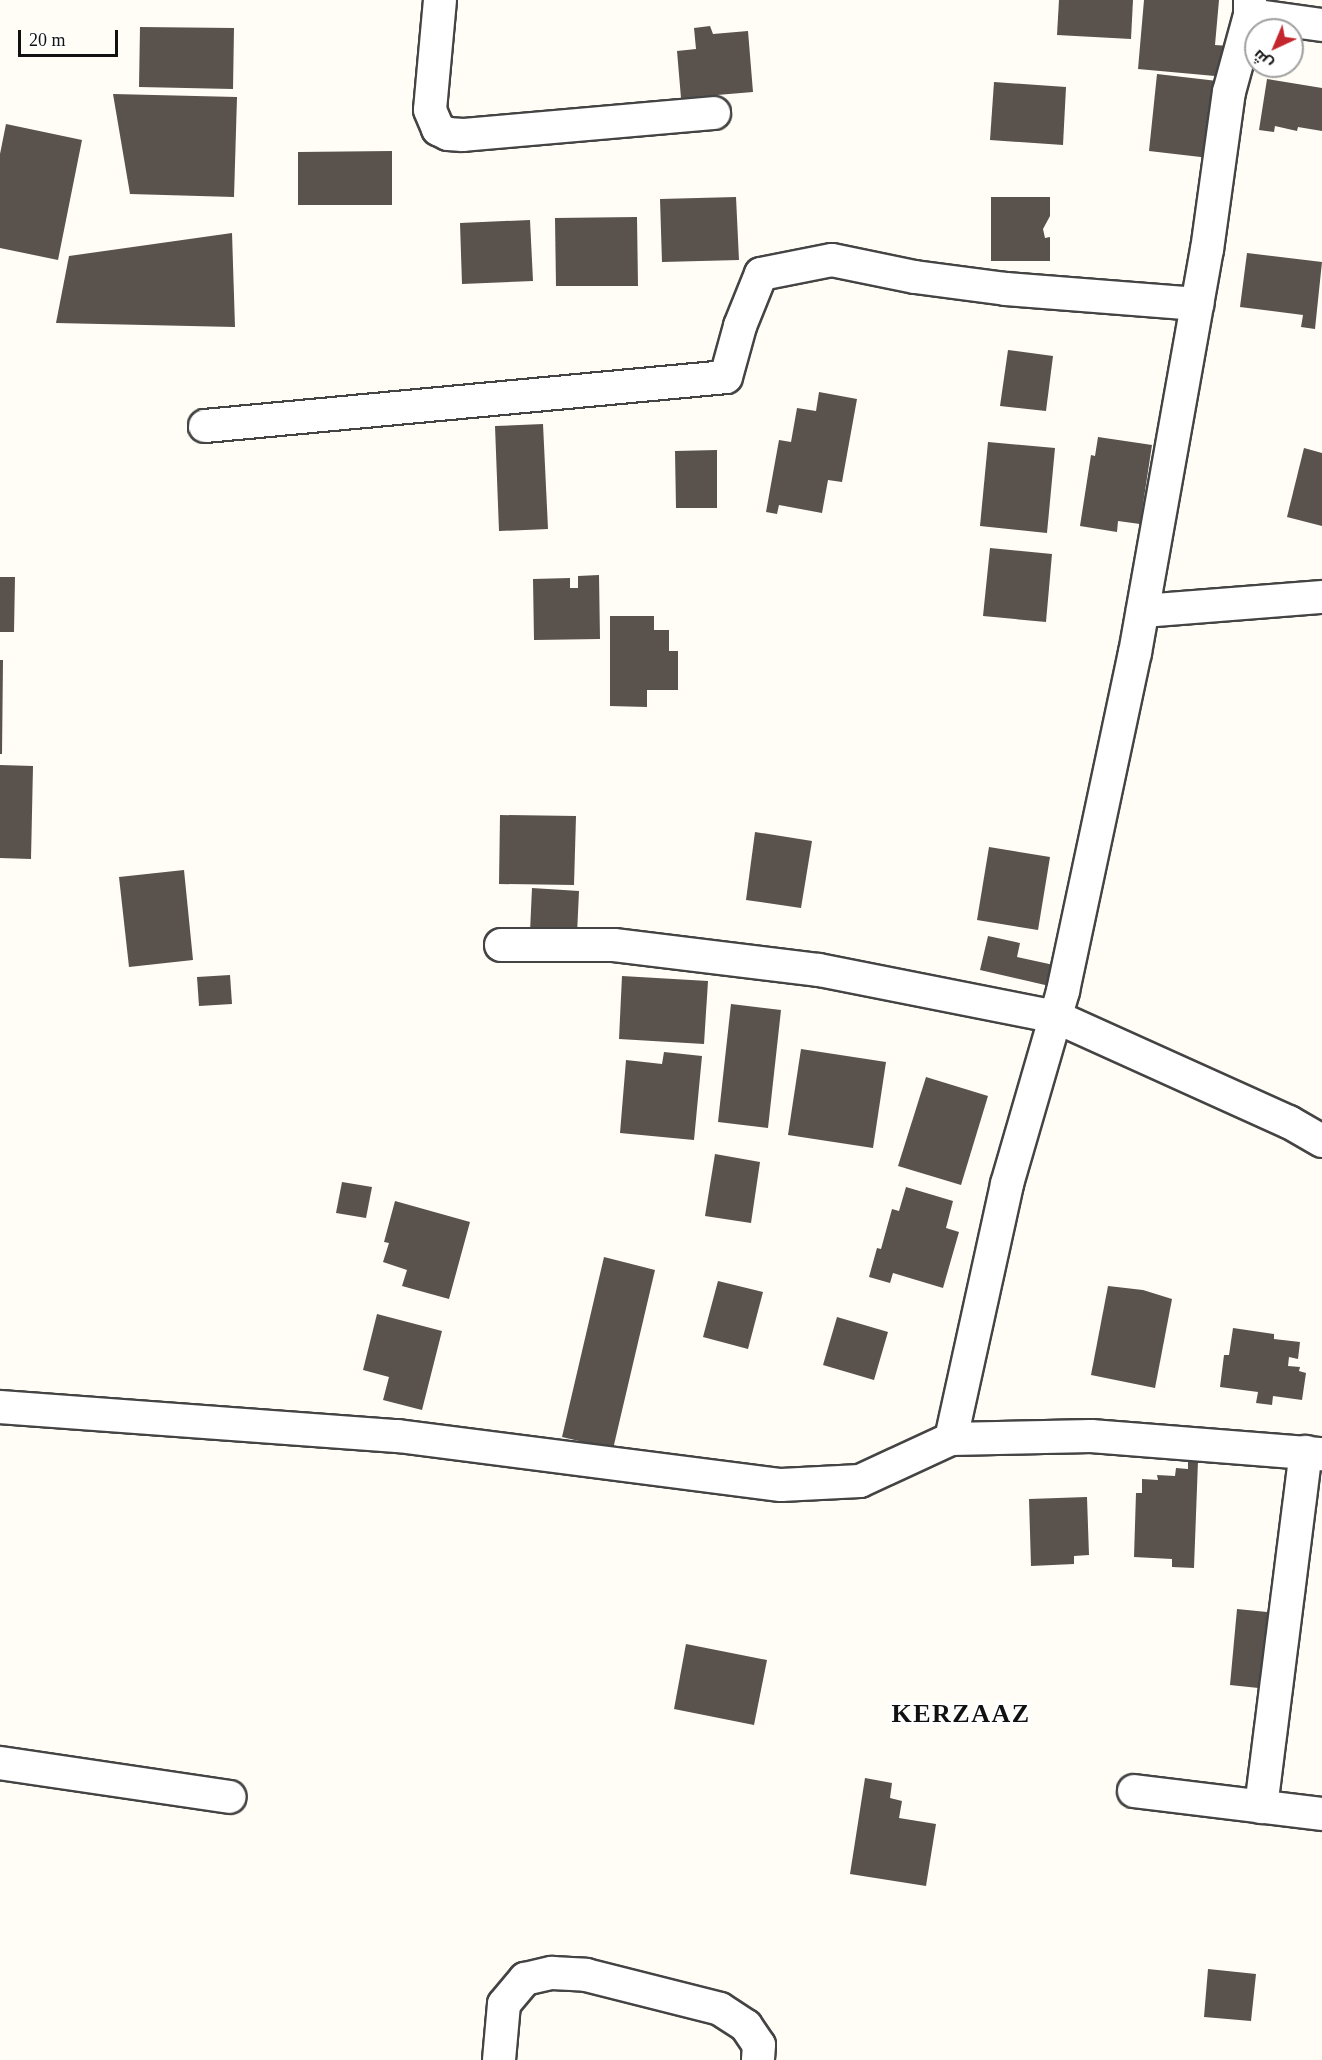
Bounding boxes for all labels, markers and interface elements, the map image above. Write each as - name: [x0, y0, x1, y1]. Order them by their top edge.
- scale bar: [21, 18, 122, 56]
- north arrow: [1244, 18, 1304, 78]
- text: 20 m: [29, 30, 66, 50]
- text: ش: [1249, 47, 1276, 73]
- district label: KERZAAZ: [891, 1698, 1031, 1730]

